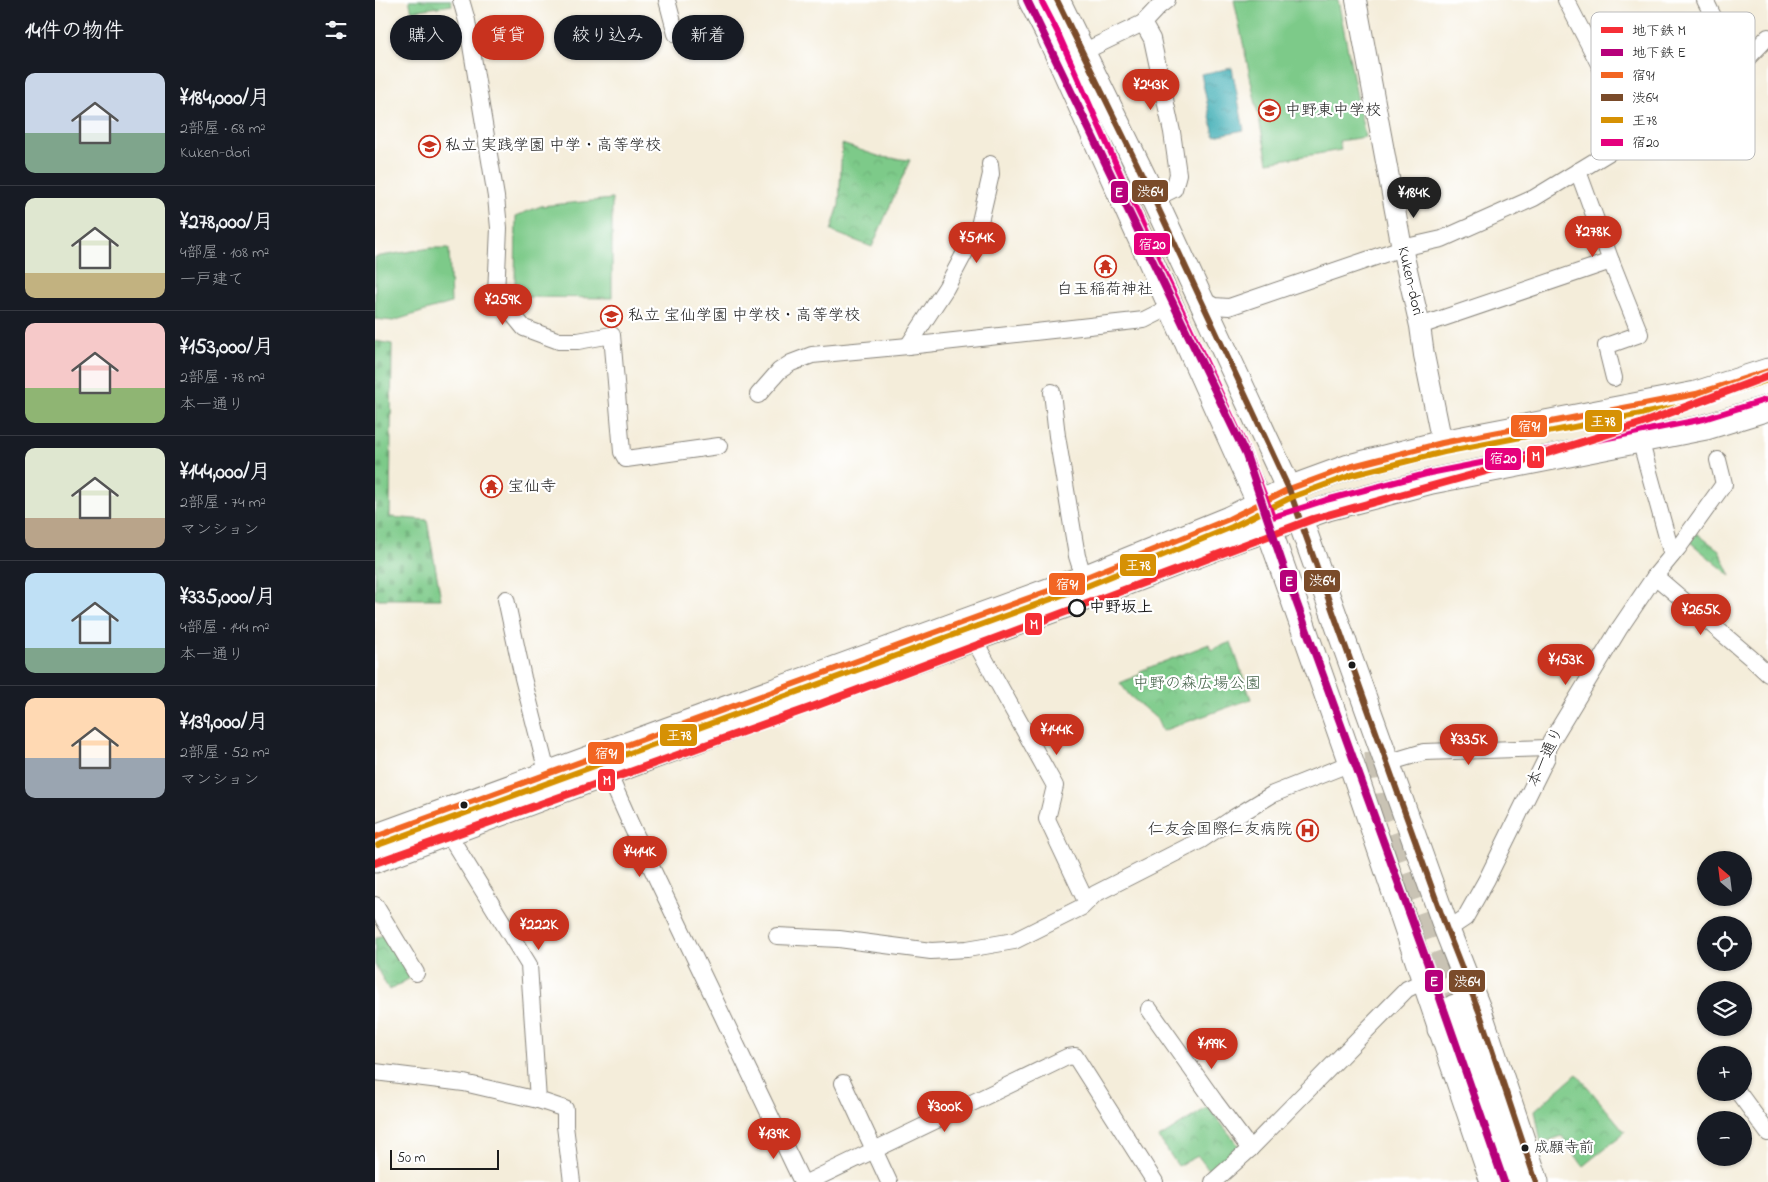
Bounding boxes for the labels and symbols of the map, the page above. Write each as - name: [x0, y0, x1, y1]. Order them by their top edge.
- legend: [1591, 12, 1755, 160]
- text: 地下鉄 M: [1632, 21, 1686, 42]
- text: 地下鉄 E: [1632, 43, 1686, 64]
- text: 宿91: [1632, 66, 1655, 87]
- pin: ¥243K: [1116, 68, 1186, 111]
- text: 渋64: [1632, 88, 1658, 109]
- school or university icon: 中野東中学校: [1257, 99, 1281, 123]
- place label: 中野東中学校: [1285, 99, 1381, 123]
- text: 王78: [1632, 111, 1657, 132]
- text: 宿20: [1632, 133, 1659, 154]
- school or university icon: 私立 実践学園 中学・高等学校: [417, 134, 441, 158]
- place label: 私立 実践学園 中学・高等学校: [445, 134, 661, 158]
- pin: ¥184K: [1379, 176, 1449, 219]
- line badge: 渋64: [1131, 179, 1169, 203]
- line badge: E: [1110, 180, 1129, 204]
- text: 渋64: [1137, 182, 1163, 203]
- text: E: [1115, 183, 1124, 204]
- pin: ¥278K: [1558, 216, 1628, 258]
- pin: ¥514K: [942, 222, 1012, 264]
- line badge: 宿20: [1133, 232, 1171, 256]
- text: 宿20: [1138, 235, 1166, 256]
- street label: Kuken-dori: [1390, 244, 1430, 318]
- temple icon: 白玉稲荷神社: [1093, 254, 1117, 278]
- place label: 白玉稲荷神社: [1057, 278, 1153, 302]
- pin: ¥259K: [468, 284, 538, 326]
- school or university icon: 私立 宝仙学園 中学校・高等学校: [600, 304, 624, 328]
- place label: 私立 宝仙学園 中学校・高等学校: [628, 304, 860, 328]
- line badge: 王78: [1584, 409, 1623, 433]
- text: 王78: [1590, 412, 1616, 433]
- line badge: 宿91: [1510, 414, 1548, 438]
- text: 宿91: [1518, 417, 1541, 438]
- line badge: M: [1526, 445, 1545, 469]
- line badge: 宿20: [1484, 447, 1522, 471]
- text: M: [1532, 447, 1540, 468]
- text: 宿20: [1489, 449, 1517, 470]
- temple icon: 宝仙寺: [480, 475, 504, 499]
- place label: 宝仙寺: [508, 475, 556, 499]
- line badge: 王78: [1119, 553, 1157, 577]
- text: 王78: [1125, 556, 1151, 577]
- line badge: E: [1279, 569, 1298, 593]
- line badge: 渋64: [1303, 569, 1341, 593]
- text: 渋64: [1309, 571, 1335, 592]
- line badge: 宿91: [1048, 572, 1086, 596]
- text: E: [1285, 572, 1294, 593]
- text: 宿91: [1056, 575, 1079, 596]
- pin: ¥265K: [1666, 594, 1736, 636]
- place label: 中野坂上: [1089, 596, 1153, 620]
- marker: 中野坂上: [1068, 599, 1086, 617]
- line badge: M: [1024, 612, 1043, 636]
- text: M: [1030, 615, 1038, 636]
- pin: ¥153K: [1531, 644, 1601, 686]
- unlabelled marker: [1347, 660, 1357, 670]
- park label: 中野の森広場公園: [1133, 672, 1261, 696]
- pin: ¥144K: [1022, 714, 1092, 756]
- line badge: 王78: [659, 723, 698, 747]
- street label: 本一通り: [1522, 723, 1570, 791]
- pin: ¥335K: [1434, 724, 1504, 766]
- text: 王78: [666, 726, 692, 747]
- line badge: 宿91: [587, 741, 625, 765]
- text: 宿91: [595, 744, 618, 765]
- line badge: M: [597, 768, 616, 792]
- text: M: [603, 771, 611, 792]
- unlabelled marker: [459, 800, 469, 810]
- place label: 仁友会国際仁友病院: [1148, 818, 1292, 842]
- hospital icon: 仁友会国際仁友病院: [1296, 818, 1320, 842]
- pin: ¥414K: [605, 836, 675, 878]
- north arrow: [1697, 851, 1753, 906]
- pin: ¥222K: [504, 908, 574, 951]
- line badge: E: [1424, 969, 1444, 993]
- line badge: 渋64: [1448, 969, 1486, 993]
- text: E: [1430, 972, 1439, 993]
- text: 渋64: [1454, 972, 1480, 993]
- pin: ¥199K: [1177, 1028, 1247, 1070]
- pin: ¥300K: [910, 1090, 980, 1133]
- pin: ¥139K: [739, 1118, 809, 1160]
- place label: 成願寺前: [1534, 1137, 1594, 1159]
- marker: 成願寺前: [1520, 1143, 1530, 1153]
- scale bar: [390, 1147, 499, 1170]

